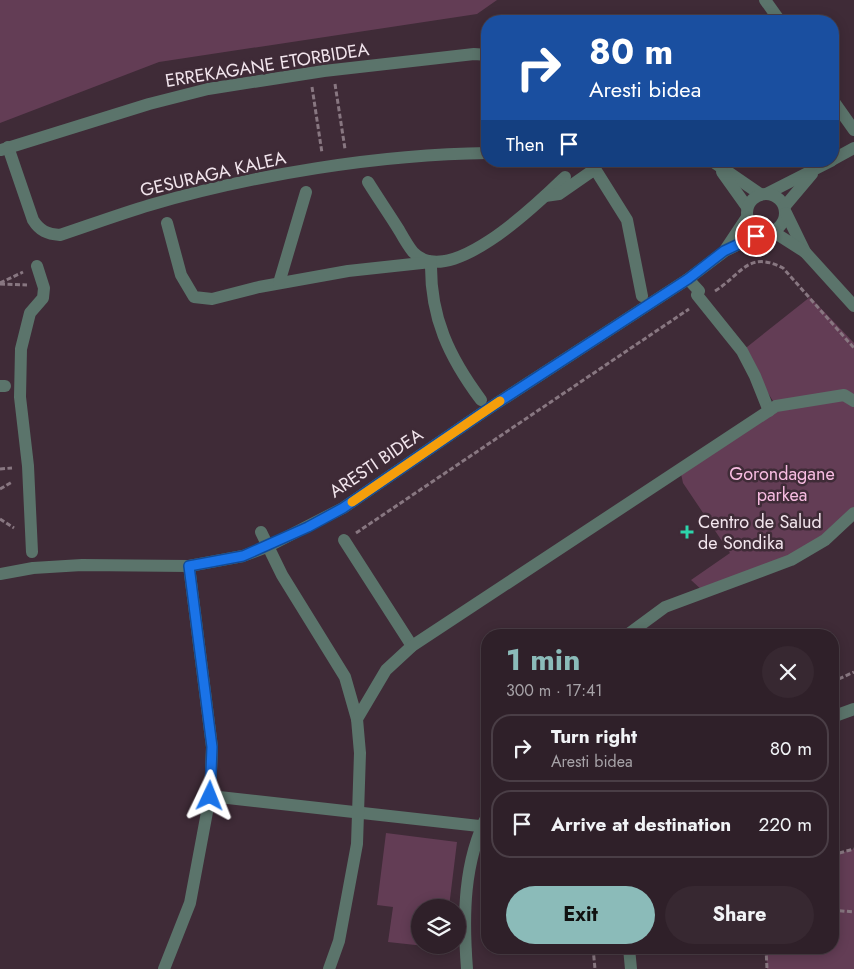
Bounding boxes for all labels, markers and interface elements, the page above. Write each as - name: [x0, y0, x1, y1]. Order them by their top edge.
- text: 80 m: [589, 27, 673, 77]
- icon: right: [506, 35, 571, 100]
- street label: ERREKAGANE ETORBIDEA: [163, 36, 371, 94]
- text: Aresti bidea: [589, 73, 701, 105]
- icon: arrive: [555, 130, 583, 158]
- text: Then: [506, 131, 545, 158]
- street label: GESURAGA KALEA: [137, 145, 289, 203]
- pin: [735, 215, 777, 257]
- icon: arrive: [742, 222, 770, 250]
- street label: ARESTI BIDEA: [324, 422, 428, 504]
- park label: Gorondagane parkea: [729, 461, 835, 508]
- place label: Centro de Salud de Sondika: [698, 509, 822, 556]
- marker: Centro de Salud de Sondika: [680, 525, 694, 539]
- text: 1 min: [506, 638, 580, 681]
- button: close: [762, 646, 814, 698]
- text: 300 m · 17:41: [506, 679, 603, 702]
- text: Turn right: [551, 723, 637, 750]
- icon: right: [508, 734, 536, 762]
- text: 80 m: [770, 735, 812, 762]
- text: Aresti bidea: [551, 750, 633, 773]
- position arrow: [183, 769, 235, 821]
- icon: arrive: [508, 810, 536, 838]
- text: Arrive at destination: [551, 811, 731, 838]
- text: 220 m: [758, 811, 812, 838]
- button: Exit: [506, 886, 655, 944]
- button: Share: [665, 886, 814, 944]
- map controls: [411, 899, 466, 954]
- button: layers: [411, 899, 466, 954]

